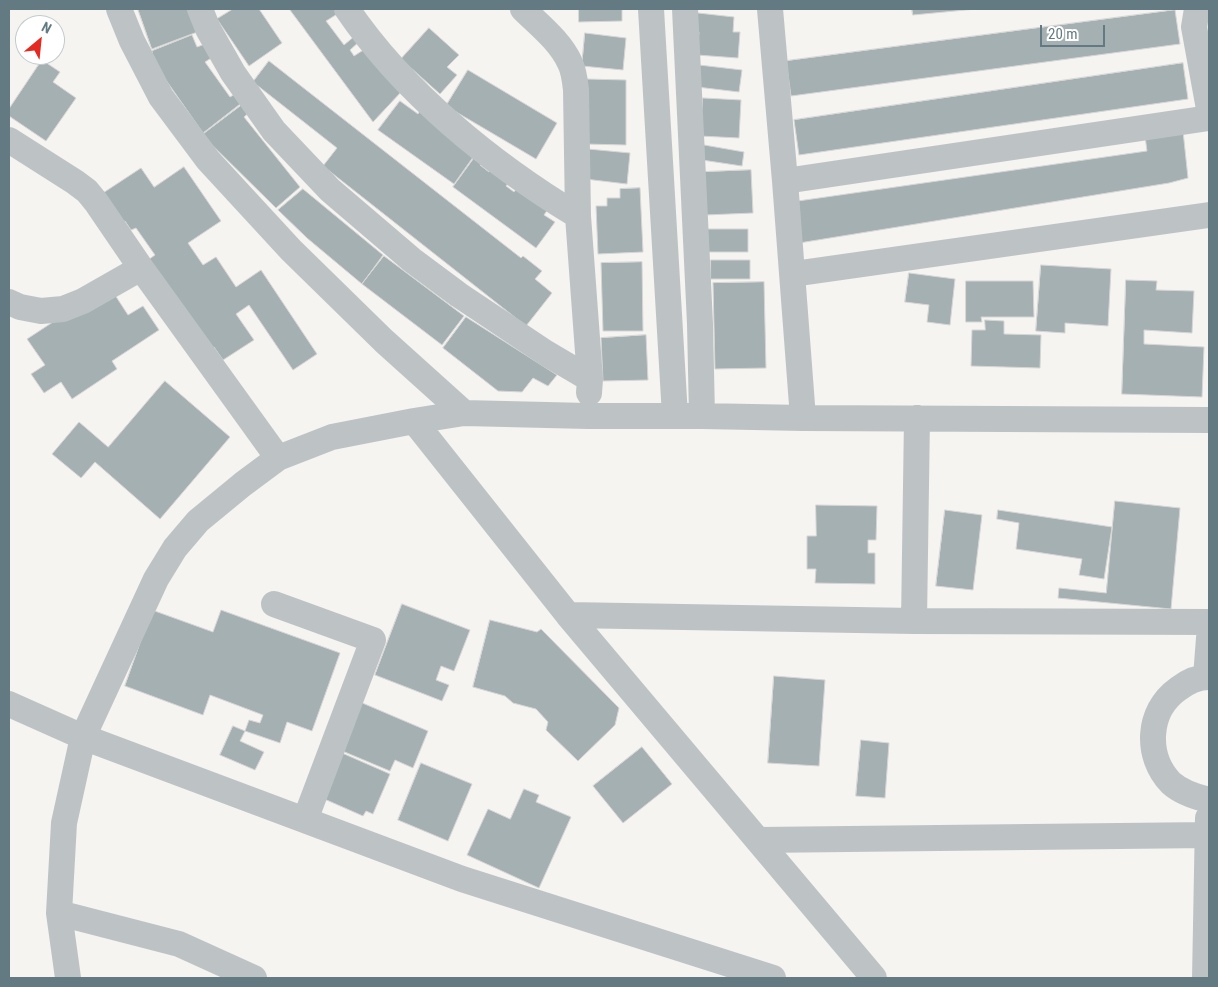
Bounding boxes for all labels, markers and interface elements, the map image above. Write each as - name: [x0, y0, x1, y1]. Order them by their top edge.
- north arrow: [15, 15, 65, 65]
- scale bar: [1043, 15, 1108, 47]
- text: N: [39, 19, 54, 37]
- text: 20 m: [1048, 25, 1078, 43]

